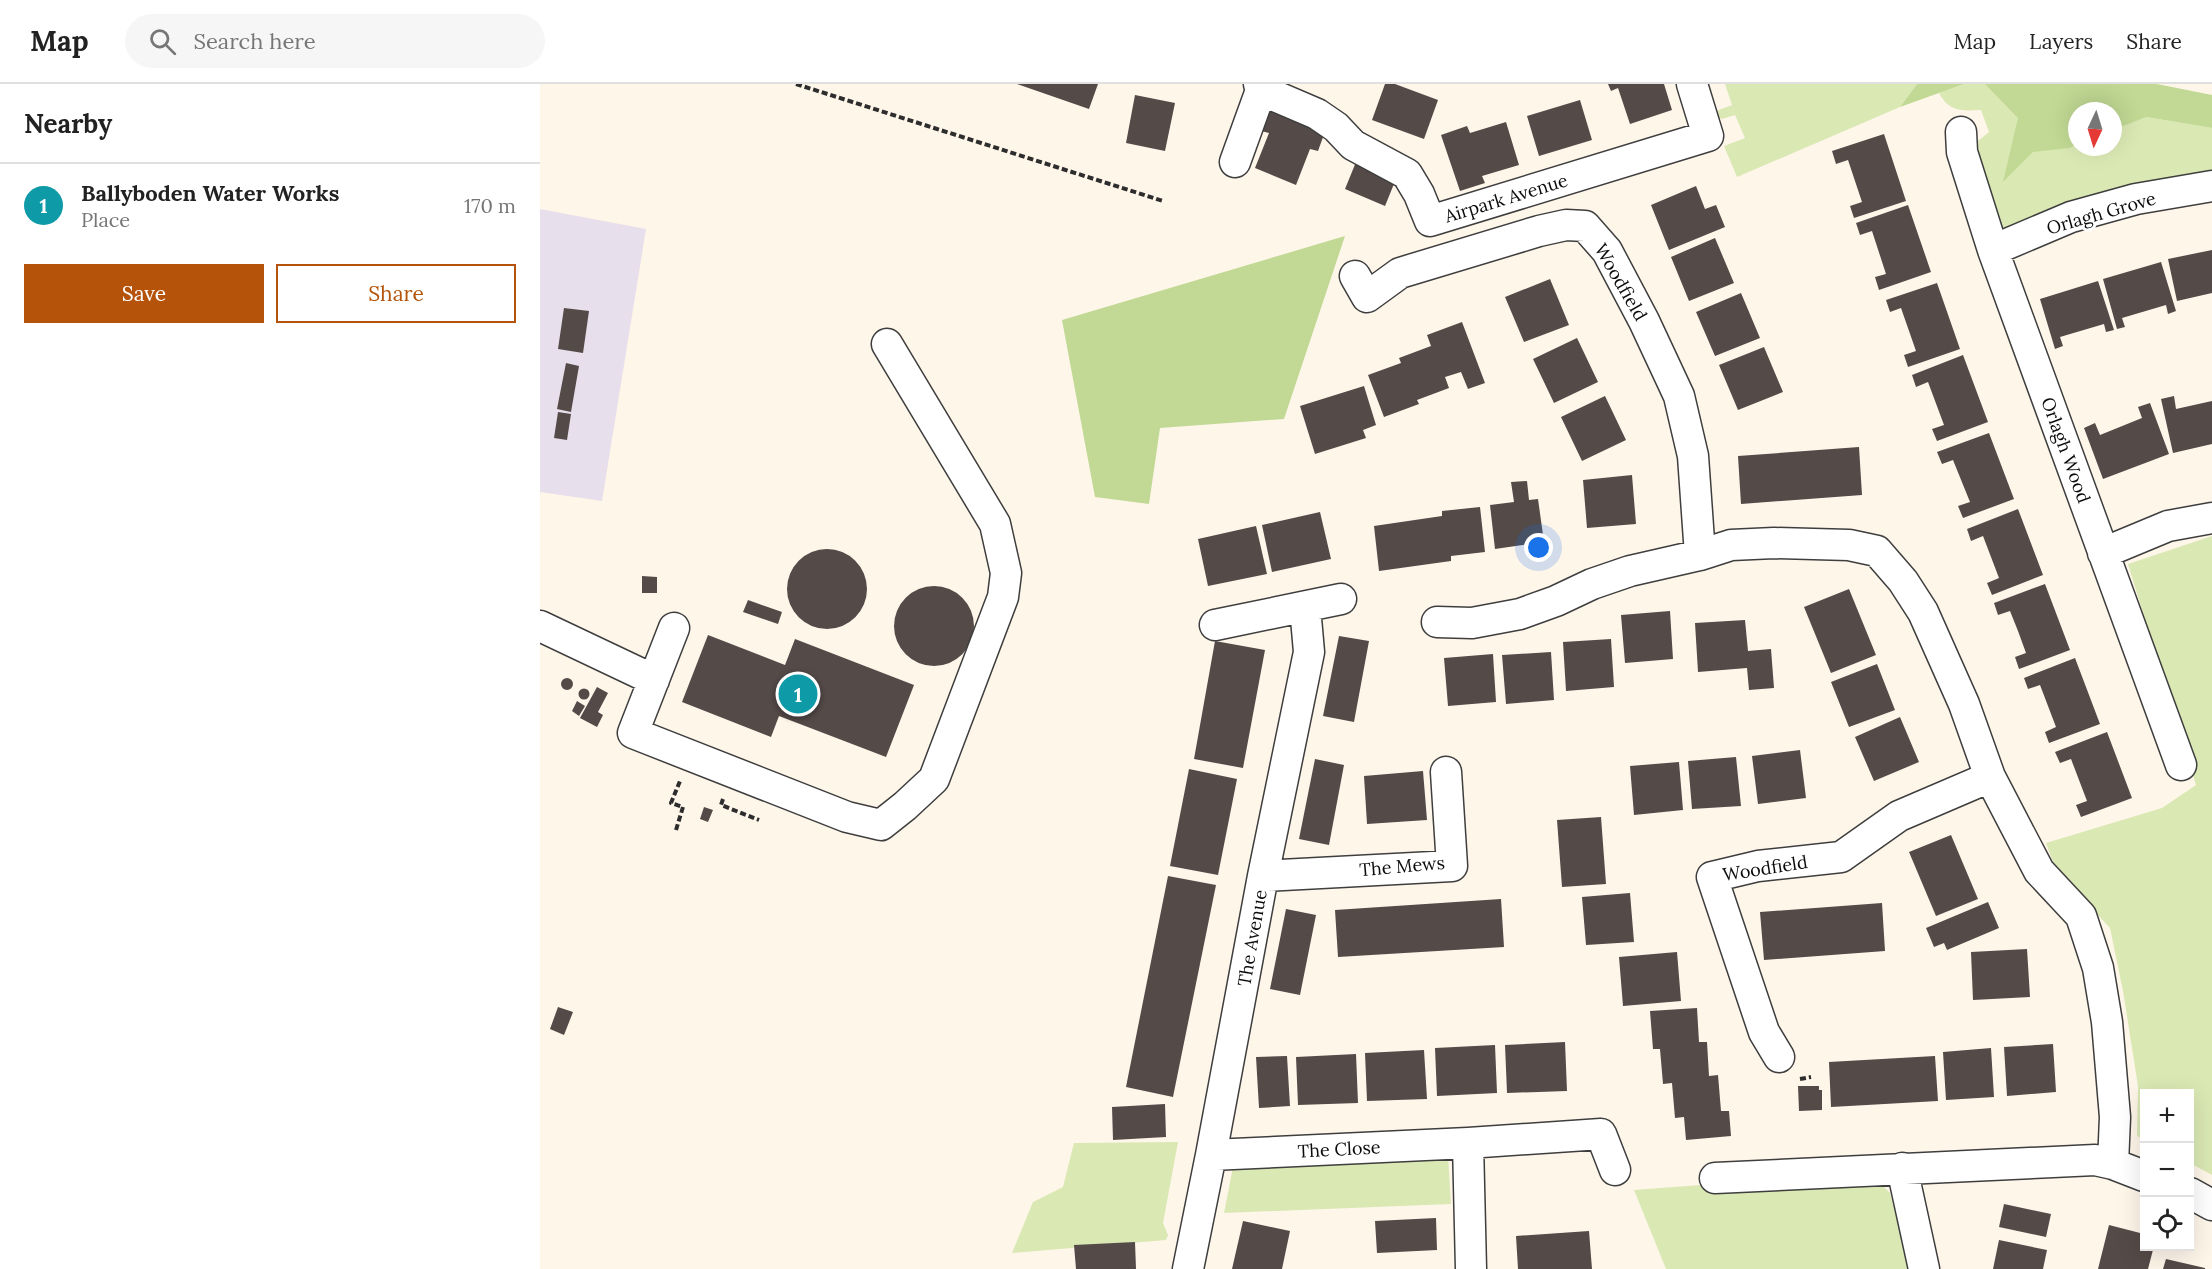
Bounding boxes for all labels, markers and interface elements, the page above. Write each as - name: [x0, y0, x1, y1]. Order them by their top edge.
- search box: [125, 14, 545, 68]
- text: Map: [30, 23, 89, 59]
- icon: search: [146, 25, 179, 58]
- text: Search here: [194, 27, 316, 55]
- text: Map: [1953, 28, 1996, 55]
- text: Layers: [2029, 28, 2093, 55]
- text: Share: [2126, 28, 2182, 55]
- north arrow: [2068, 102, 2122, 156]
- text: Nearby: [24, 107, 112, 140]
- street label: Airpark Avenue: [1441, 168, 1570, 228]
- text: Ballyboden Water Works: [81, 179, 339, 207]
- street label: Orlagh Grove: [2044, 186, 2159, 240]
- text: 1: [39, 193, 48, 218]
- text: 170 m: [464, 193, 516, 218]
- text: Place: [81, 207, 130, 232]
- street label: Woodfield: [1590, 239, 1652, 325]
- button: Save: [24, 264, 264, 323]
- button: Share: [276, 264, 516, 323]
- street label: Orlagh Wood: [2036, 394, 2096, 506]
- your location: [1524, 533, 1553, 562]
- pin: 1: [778, 672, 818, 716]
- street label: Woodfield: [1721, 850, 1809, 886]
- street label: The Mews: [1358, 851, 1446, 881]
- street label: The Avenue: [1232, 888, 1272, 988]
- map controls: [2140, 1089, 2194, 1251]
- button: +: [2140, 1089, 2194, 1143]
- street label: The Close: [1297, 1135, 1381, 1163]
- button: −: [2140, 1143, 2194, 1197]
- button: locate: [2140, 1197, 2194, 1251]

